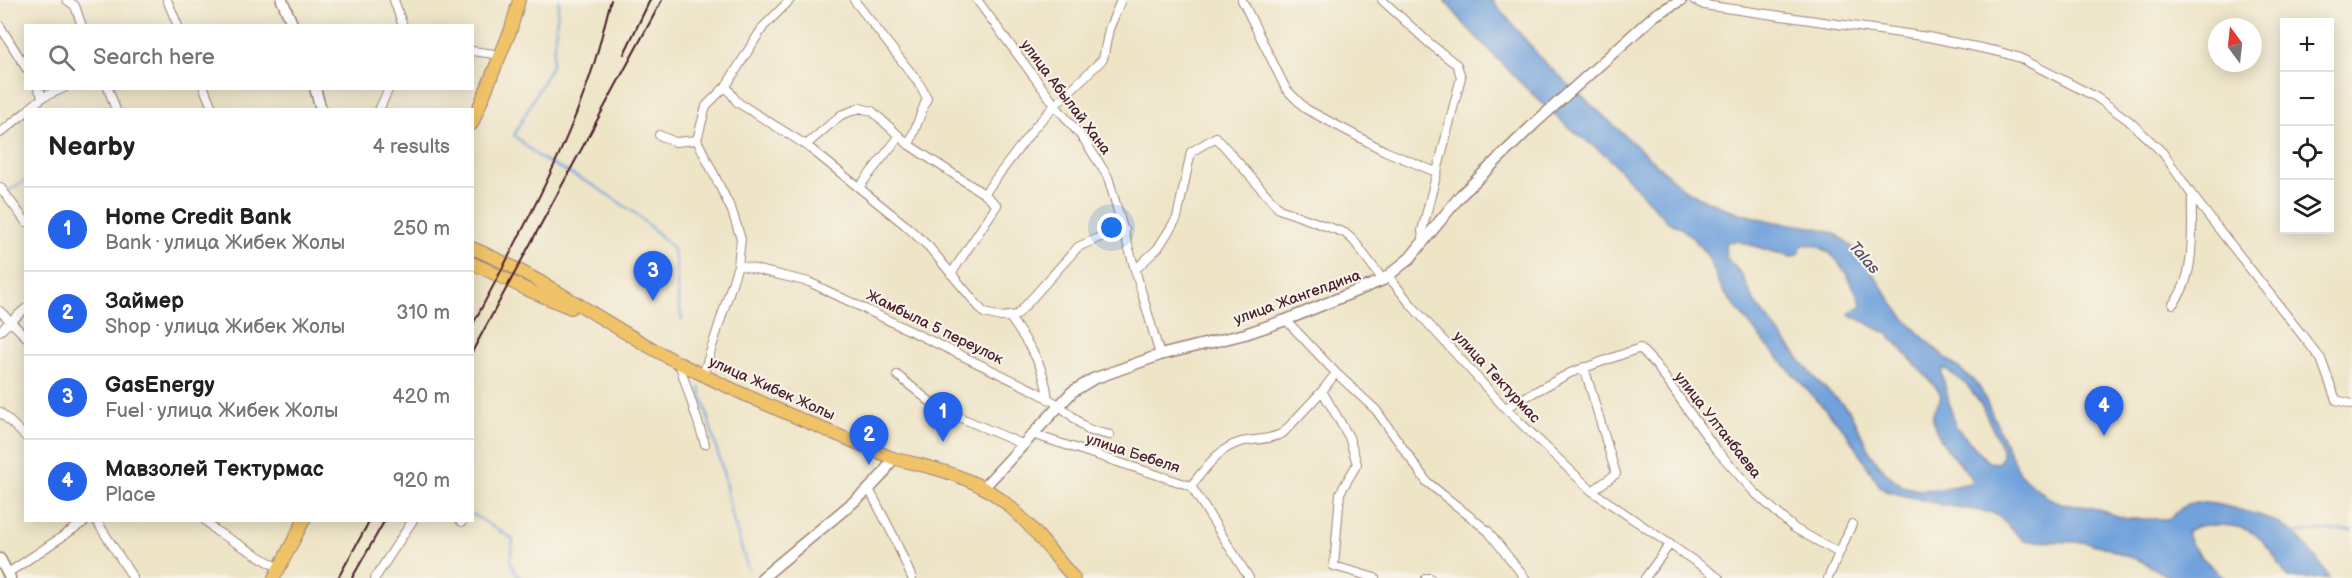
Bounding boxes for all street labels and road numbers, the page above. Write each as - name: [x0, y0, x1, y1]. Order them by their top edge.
- street label: улица Абылай Хана: [1016, 36, 1115, 159]
- street label: улица Жангелдина: [1231, 266, 1363, 329]
- street label: Жамбыла 5 переулок: [863, 286, 1006, 369]
- street label: улица Тектурмас: [1449, 327, 1545, 428]
- street label: улица Жибек Жолы: [706, 352, 838, 425]
- street label: улица Ултанбаева: [1670, 368, 1765, 482]
- street label: улица Бебеля: [1083, 429, 1182, 478]

